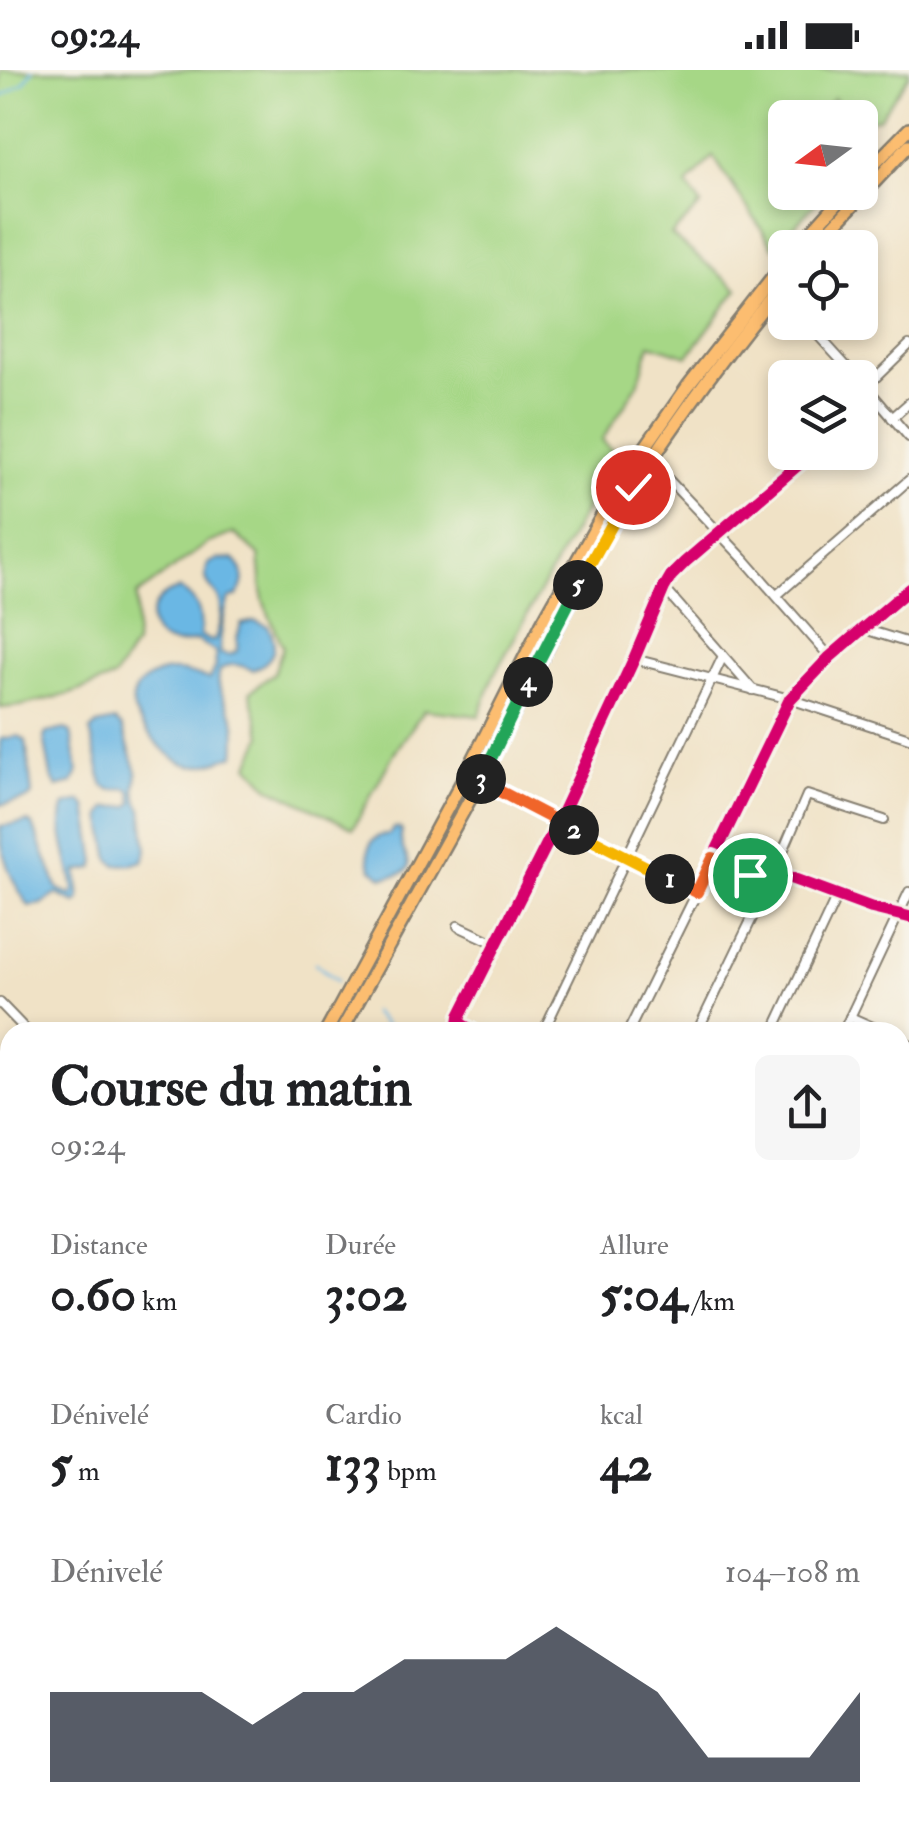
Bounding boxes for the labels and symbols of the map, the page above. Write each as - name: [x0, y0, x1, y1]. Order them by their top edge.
- north arrow: [768, 100, 878, 210]
- pin: [591, 445, 676, 530]
- pin: 5: [553, 560, 603, 610]
- pin: 4: [503, 657, 553, 707]
- pin: 3: [456, 754, 506, 804]
- pin: 2: [549, 805, 599, 855]
- pin: [708, 833, 793, 918]
- pin: 1: [645, 854, 695, 904]

